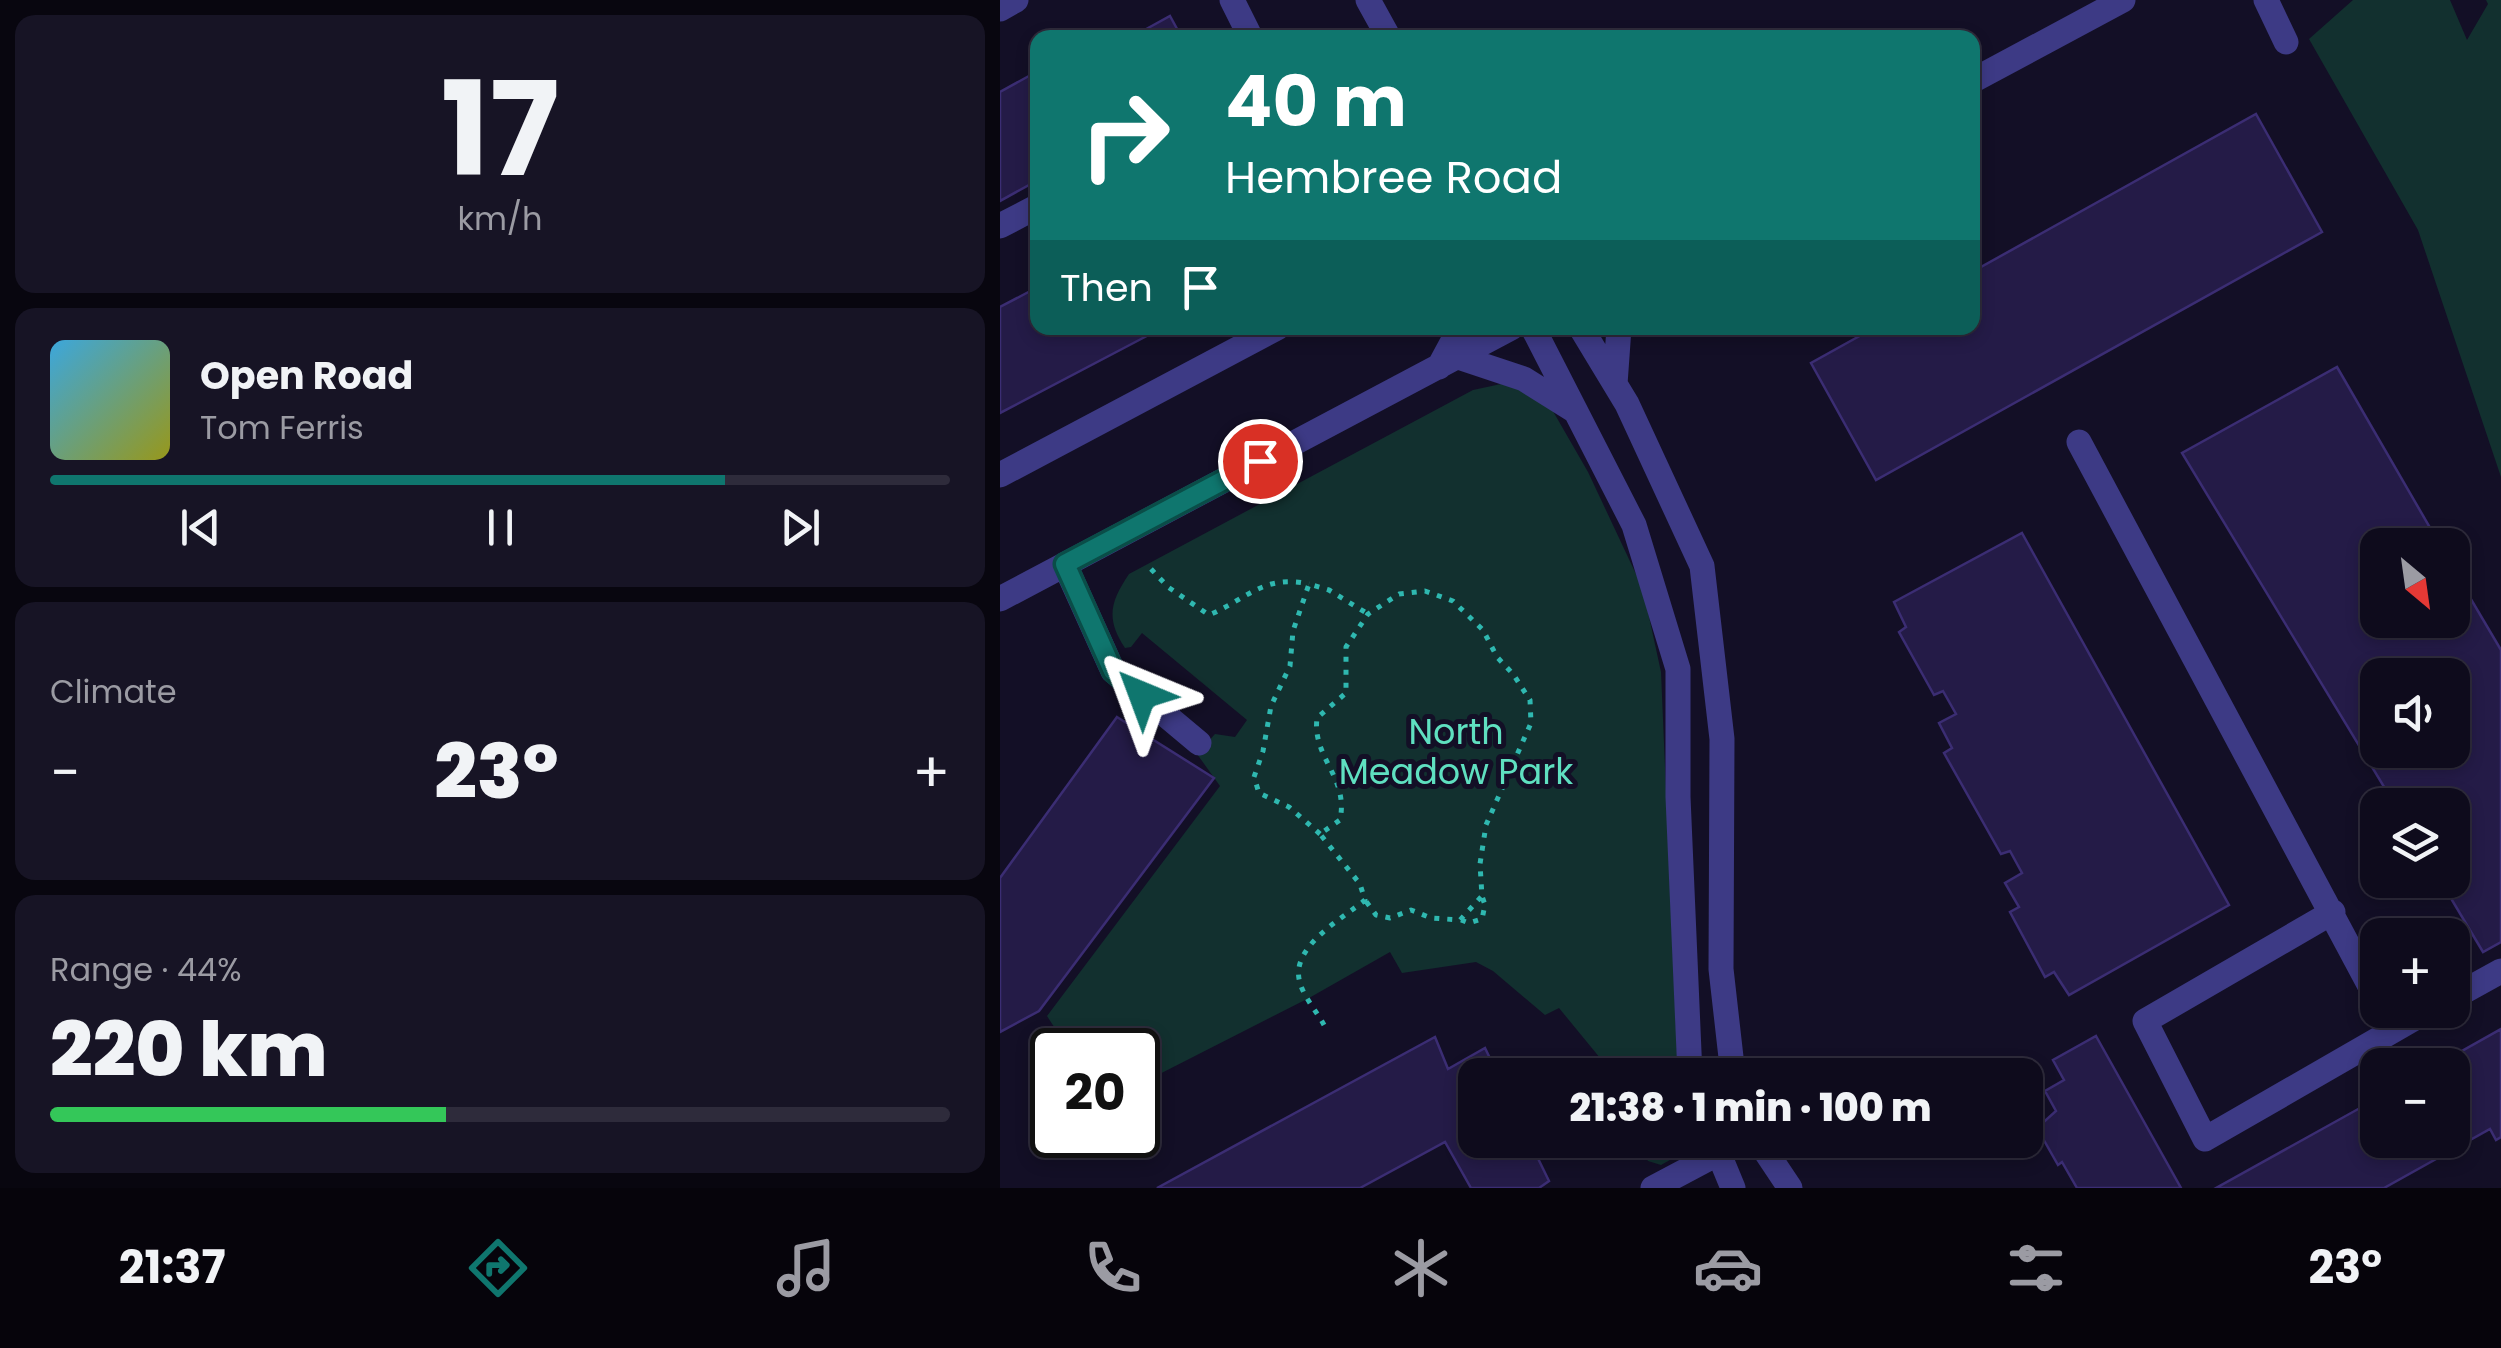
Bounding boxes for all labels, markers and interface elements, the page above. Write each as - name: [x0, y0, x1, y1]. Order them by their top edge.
- text: 17: [441, 38, 559, 221]
- text: 40 m: [1225, 52, 1407, 151]
- icon: right: [1060, 70, 1190, 200]
- text: Hembree Road: [1225, 146, 1562, 209]
- text: km/h: [457, 196, 543, 241]
- icon: arrive: [1173, 260, 1228, 315]
- text: Then: [1060, 261, 1153, 314]
- text: Open Road: [200, 349, 413, 402]
- text: Tom Ferris: [200, 405, 364, 450]
- pin: [1218, 419, 1303, 504]
- icon: arrive: [1233, 434, 1288, 489]
- icon: previous: [173, 500, 228, 555]
- icon: pause: [473, 500, 528, 555]
- icon: next: [773, 500, 828, 555]
- north arrow: [2360, 528, 2470, 638]
- map controls: [2360, 528, 2470, 1158]
- position arrow: [1090, 643, 1194, 747]
- button: sound: [2360, 658, 2470, 768]
- text: Climate: [50, 669, 177, 714]
- park label: North Meadow Park: [1339, 707, 1573, 796]
- text: 23°: [434, 719, 559, 824]
- text: −: [50, 734, 80, 811]
- text: +: [912, 734, 950, 811]
- button: layers: [2360, 788, 2470, 898]
- button: +: [2360, 918, 2470, 1028]
- text: Range · 44%: [50, 947, 241, 992]
- text: 220 km: [50, 997, 328, 1102]
- speed limit sign: 20: [1030, 1028, 1160, 1158]
- button: −: [2360, 1048, 2470, 1158]
- text: 21:38 · 1 min · 100 m: [1569, 1081, 1932, 1134]
- icon: directions: [463, 1233, 533, 1303]
- icon: music: [771, 1233, 841, 1303]
- icon: phone: [1078, 1233, 1148, 1303]
- icon: climate: [1386, 1233, 1456, 1303]
- icon: car: [1693, 1233, 1763, 1303]
- icon: filters: [2001, 1233, 2071, 1303]
- text: 21:37: [119, 1236, 225, 1299]
- text: 23°: [2308, 1236, 2382, 1299]

